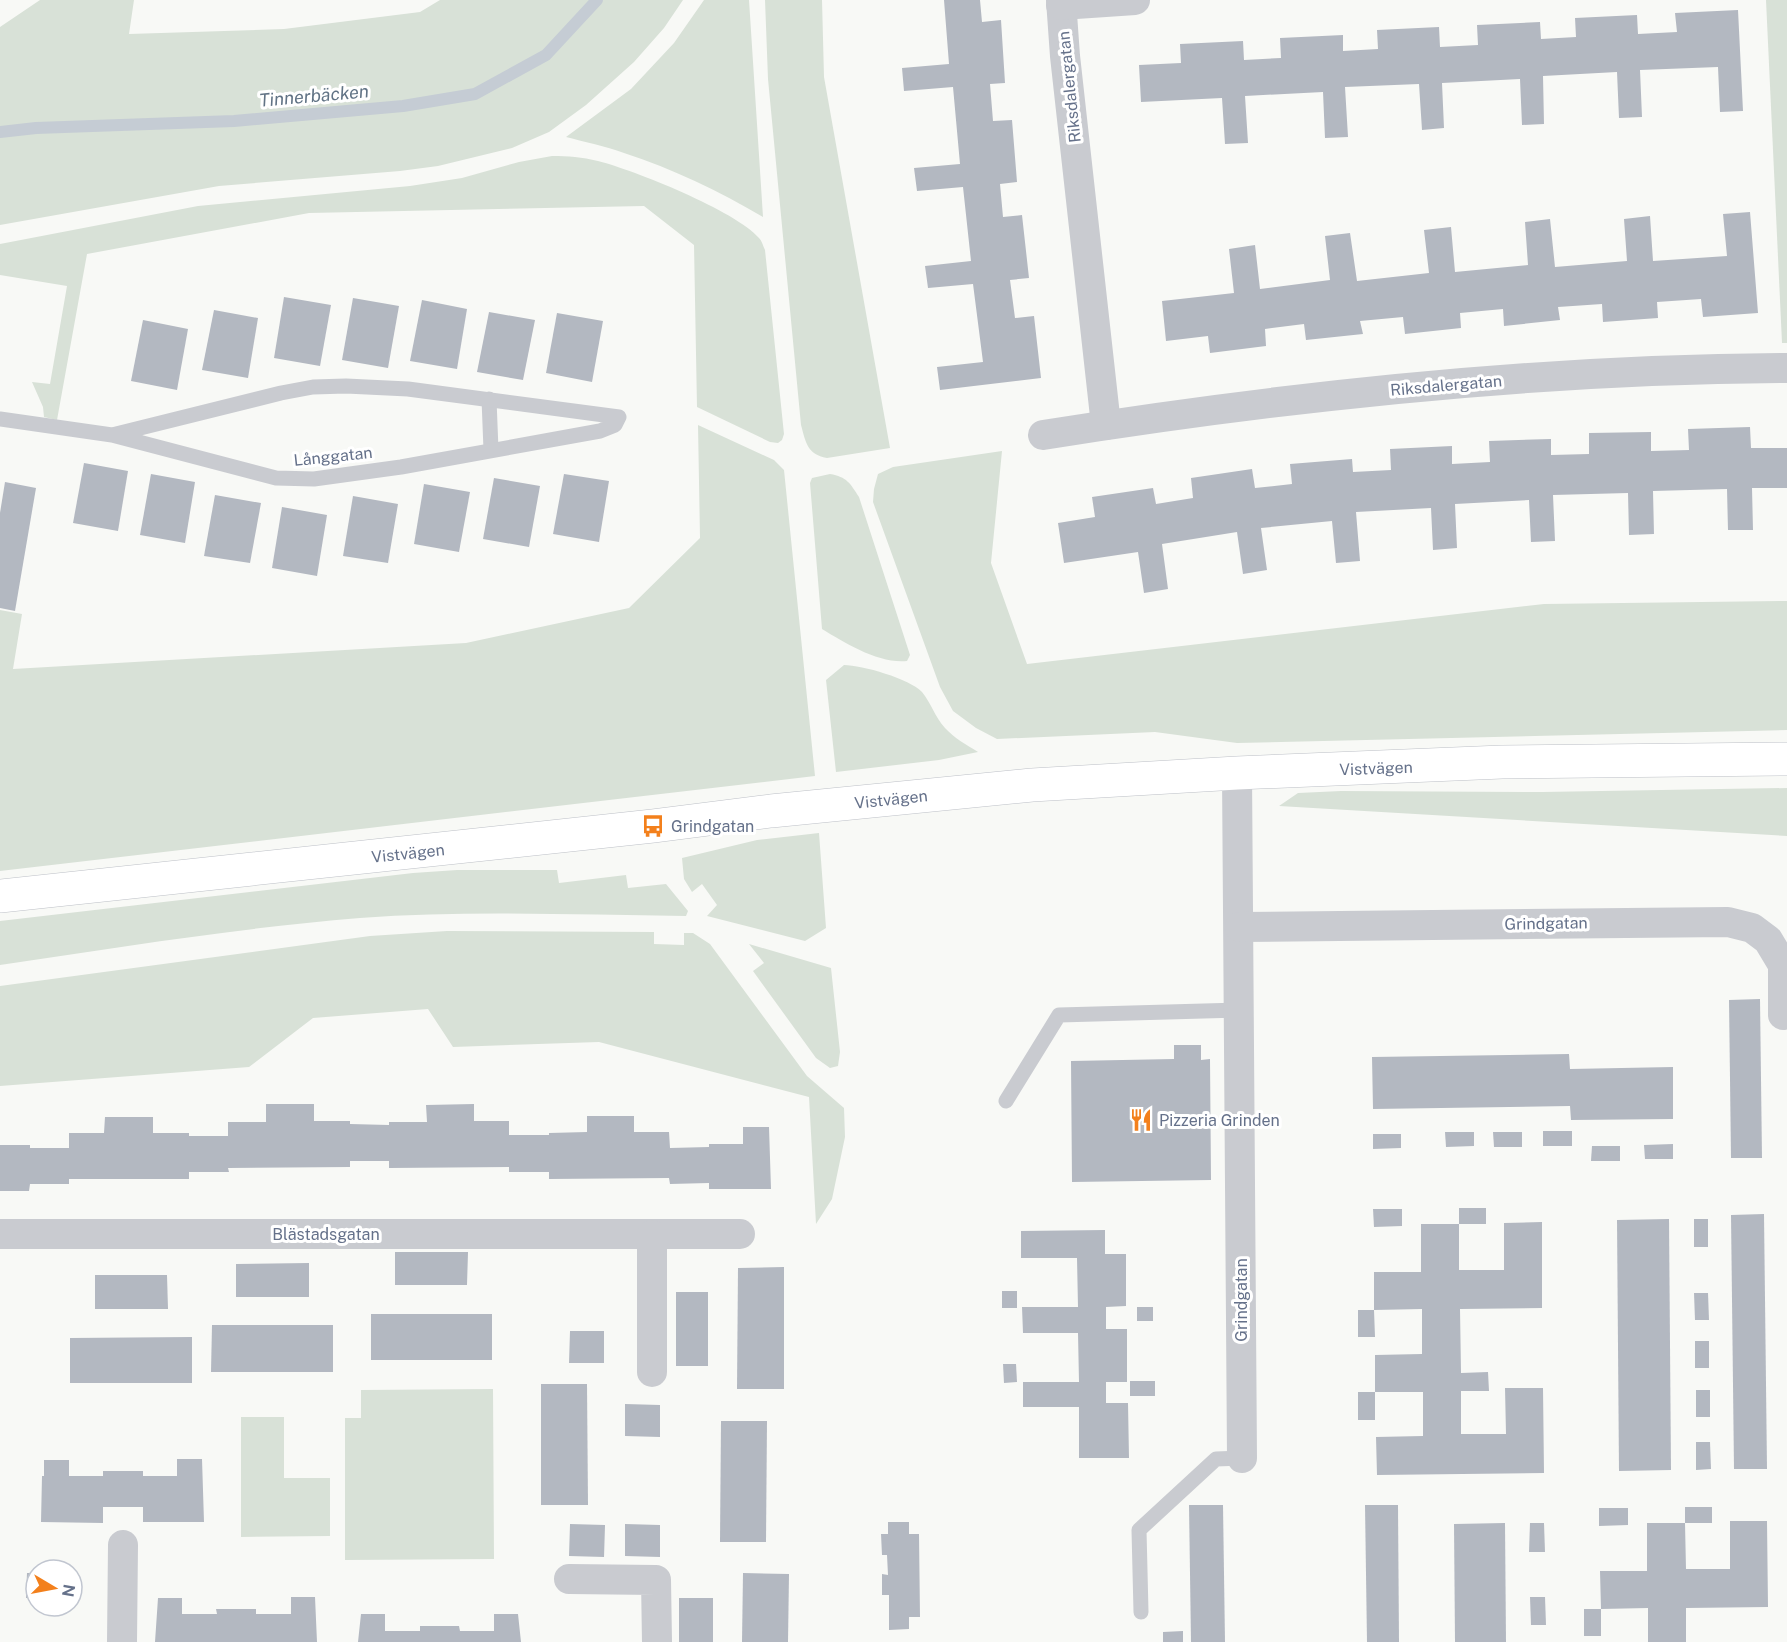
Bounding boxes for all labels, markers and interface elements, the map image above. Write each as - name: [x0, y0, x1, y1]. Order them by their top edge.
- street label: Riksdalergatan: [1054, 30, 1085, 144]
- water label: Tinnerbäcken: [258, 80, 370, 111]
- street label: Riksdalergatan: [1389, 371, 1503, 400]
- street label: Långgatan: [293, 443, 373, 470]
- street label: Vistvägen: [1339, 758, 1413, 779]
- street label: Vistvägen: [853, 786, 929, 813]
- bus stop icon: Grindgatan: [640, 813, 666, 839]
- place label: Grindgatan: [671, 817, 754, 836]
- street label: Vistvägen: [370, 840, 446, 867]
- street label: Grindgatan: [1504, 913, 1588, 934]
- restaurant icon: Pizzeria Grinden: [1128, 1107, 1154, 1133]
- place label: Pizzeria Grinden: [1159, 1111, 1280, 1130]
- street label: Blästadsgatan: [272, 1225, 380, 1244]
- street label: Grindgatan: [1232, 1258, 1251, 1342]
- north arrow: [24, 1558, 84, 1618]
- text: N: [58, 1583, 79, 1598]

